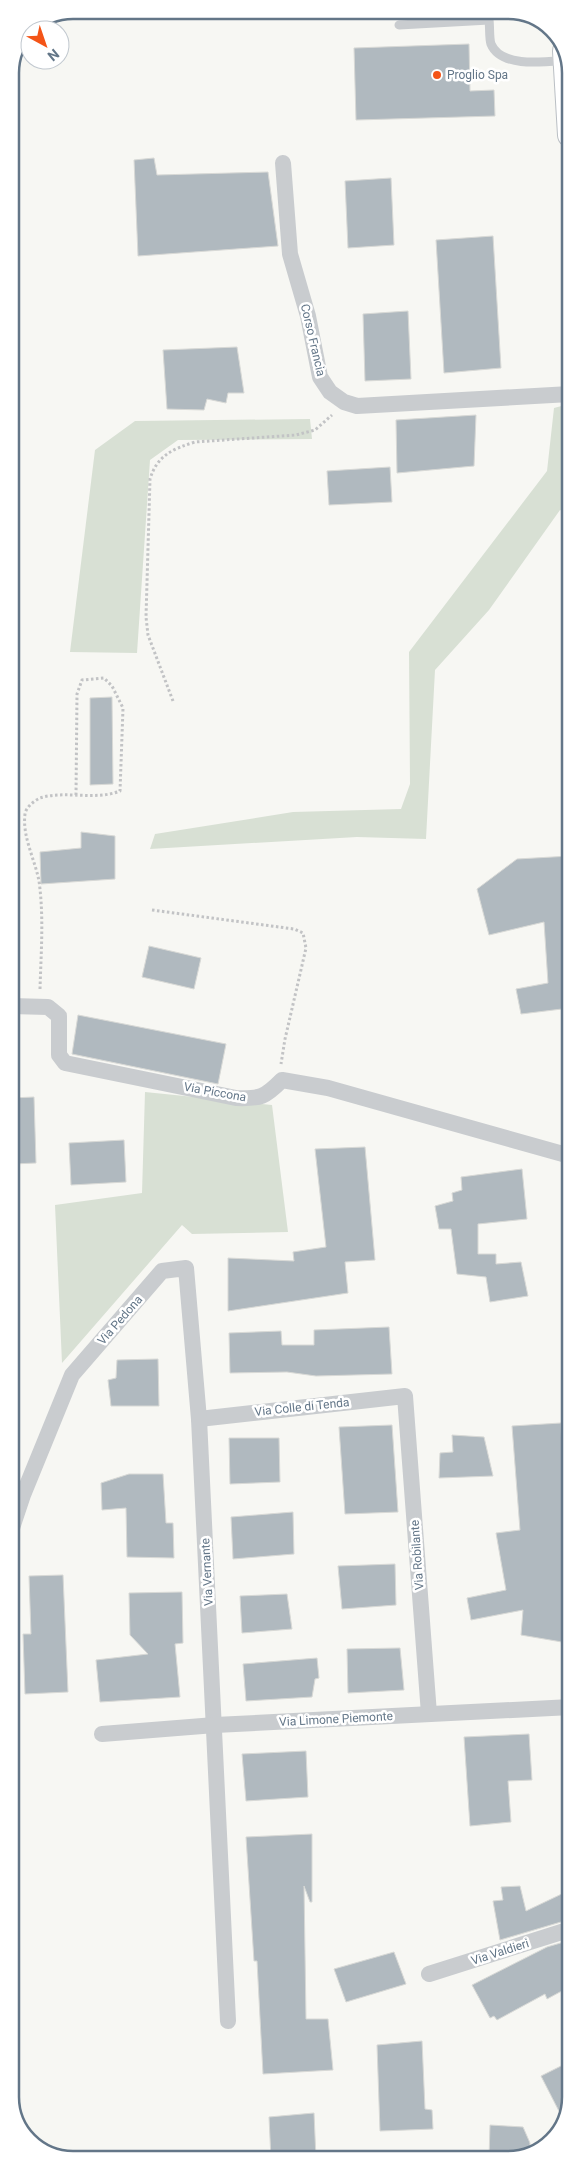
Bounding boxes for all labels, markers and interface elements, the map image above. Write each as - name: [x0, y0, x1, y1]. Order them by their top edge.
- north arrow: [20, 20, 70, 70]
- text: N: [44, 46, 62, 64]
- place label: Proglio Spa: [447, 68, 508, 82]
- marker: Proglio Spa: [431, 69, 443, 81]
- street label: Corso Francia: [298, 302, 328, 378]
- street label: Via Piccona: [183, 1080, 247, 1104]
- street label: Via Pedona: [95, 1293, 145, 1347]
- street label: Via Colle di Tenda: [254, 1395, 350, 1419]
- street label: Via Robilante: [408, 1519, 426, 1591]
- street label: Via Vernante: [198, 1538, 216, 1606]
- street label: Via Limone Piemonte: [279, 1709, 393, 1729]
- street label: Via Valdieri: [469, 1936, 531, 1968]

